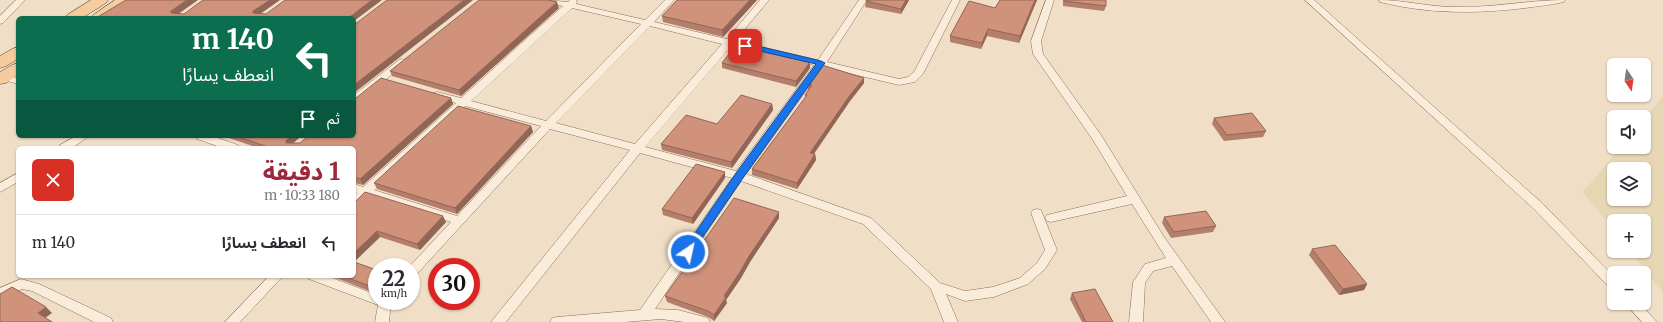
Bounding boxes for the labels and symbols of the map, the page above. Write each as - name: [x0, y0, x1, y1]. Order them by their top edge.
- pin: [728, 29, 762, 63]
- north arrow: [1607, 58, 1651, 102]
- position arrow: [667, 231, 709, 273]
- speed limit sign: 30: [428, 258, 480, 310]

